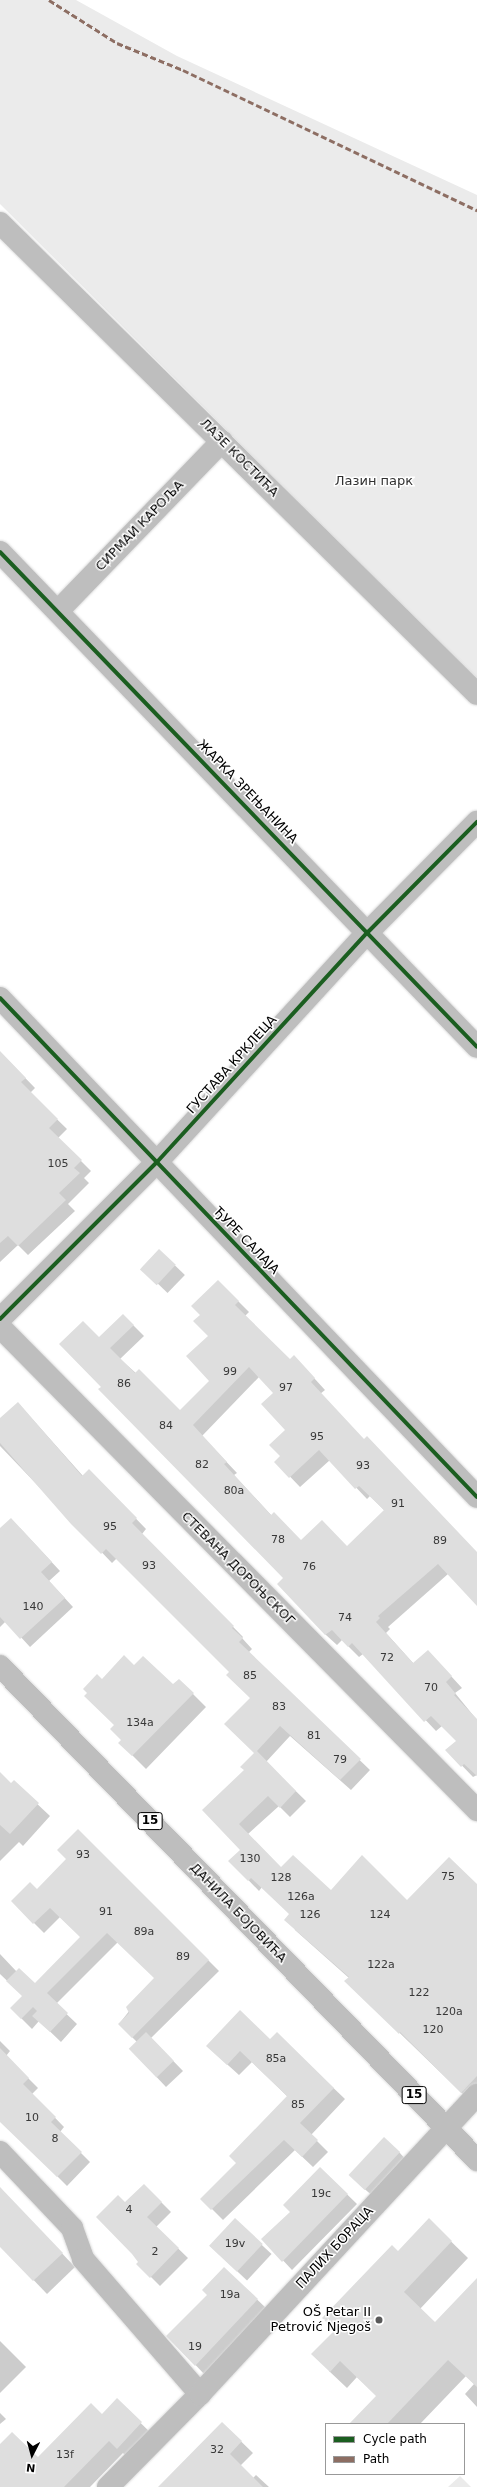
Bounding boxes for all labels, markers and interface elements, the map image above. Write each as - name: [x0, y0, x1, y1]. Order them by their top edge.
- street label: ЛАЗЕ КОСТИЋА: [196, 415, 282, 501]
- park label: Лазин парк: [335, 473, 413, 489]
- street label: СИРМАИ КАРОЉА: [93, 477, 187, 575]
- street label: ЖАРКА ЗРЕЊАНИНА: [193, 737, 301, 847]
- street label: ГУСТАВА КРКЛЕЦА: [184, 1013, 280, 1117]
- house number: 105: [48, 1157, 68, 1171]
- street label: ЂУРЕ САЛАЈА: [210, 1204, 282, 1278]
- house number: 99: [223, 1365, 237, 1379]
- house number: 86: [117, 1377, 131, 1391]
- house number: 97: [279, 1381, 293, 1395]
- house number: 84: [159, 1419, 173, 1433]
- house number: 95: [310, 1430, 324, 1444]
- house number: 82: [195, 1458, 209, 1472]
- house number: 93: [356, 1459, 370, 1473]
- house number: 80a: [224, 1484, 244, 1498]
- house number: 91: [391, 1497, 405, 1511]
- street label: СТЕВАНА ДОРОЊСКОГ: [178, 1509, 298, 1629]
- house number: 95: [103, 1520, 117, 1534]
- house number: 78: [271, 1533, 285, 1547]
- house number: 89: [433, 1534, 447, 1548]
- house number: 93: [142, 1559, 156, 1573]
- house number: 76: [302, 1560, 316, 1574]
- house number: 140: [23, 1600, 43, 1614]
- house number: 74: [338, 1611, 352, 1625]
- house number: 72: [380, 1651, 394, 1665]
- house number: 85: [243, 1669, 257, 1683]
- house number: 70: [424, 1681, 438, 1695]
- house number: 83: [272, 1700, 286, 1714]
- house number: 134a: [126, 1716, 154, 1730]
- house number: 81: [307, 1729, 321, 1743]
- house number: 79: [333, 1753, 347, 1767]
- road number: 15: [137, 1811, 163, 1831]
- house number: 93: [76, 1848, 90, 1862]
- house number: 130: [240, 1852, 260, 1866]
- street label: ДАНИЛА БОЈОВИЋА: [186, 1860, 290, 1966]
- house number: 75: [441, 1870, 455, 1884]
- house number: 128: [271, 1871, 291, 1885]
- house number: 126a: [287, 1890, 315, 1904]
- house number: 91: [99, 1905, 113, 1919]
- house number: 126: [300, 1908, 320, 1922]
- house number: 124: [370, 1908, 390, 1922]
- house number: 89a: [134, 1925, 154, 1939]
- house number: 89: [176, 1950, 190, 1964]
- house number: 122a: [367, 1958, 395, 1972]
- house number: 122: [409, 1986, 429, 2000]
- house number: 120a: [435, 2005, 463, 2019]
- house number: 120: [423, 2023, 443, 2037]
- house number: 85a: [266, 2052, 286, 2066]
- road number: 15: [401, 2085, 427, 2105]
- house number: 85: [291, 2098, 305, 2112]
- house number: 10: [25, 2111, 39, 2125]
- house number: 8: [52, 2132, 58, 2146]
- house number: 19c: [311, 2187, 331, 2201]
- house number: 4: [126, 2203, 132, 2217]
- street label: ПАЛИХ БОРАЦА: [293, 2204, 377, 2292]
- house number: 19v: [225, 2237, 245, 2251]
- house number: 2: [152, 2245, 158, 2259]
- house number: 19a: [220, 2288, 240, 2302]
- place label: OŠ Petar II Petrović Njegoš: [271, 2305, 371, 2336]
- marker: OŠ Petar II Petrović Njegoš: [374, 2315, 384, 2325]
- house number: 19: [188, 2340, 202, 2354]
- legend: [325, 2423, 465, 2475]
- text: Cycle path: [363, 2432, 427, 2446]
- north arrow: [12, 2435, 52, 2475]
- house number: 32: [210, 2443, 224, 2457]
- house number: 13f: [56, 2448, 74, 2462]
- text: Path: [363, 2452, 389, 2466]
- text: N: [25, 2460, 36, 2474]

